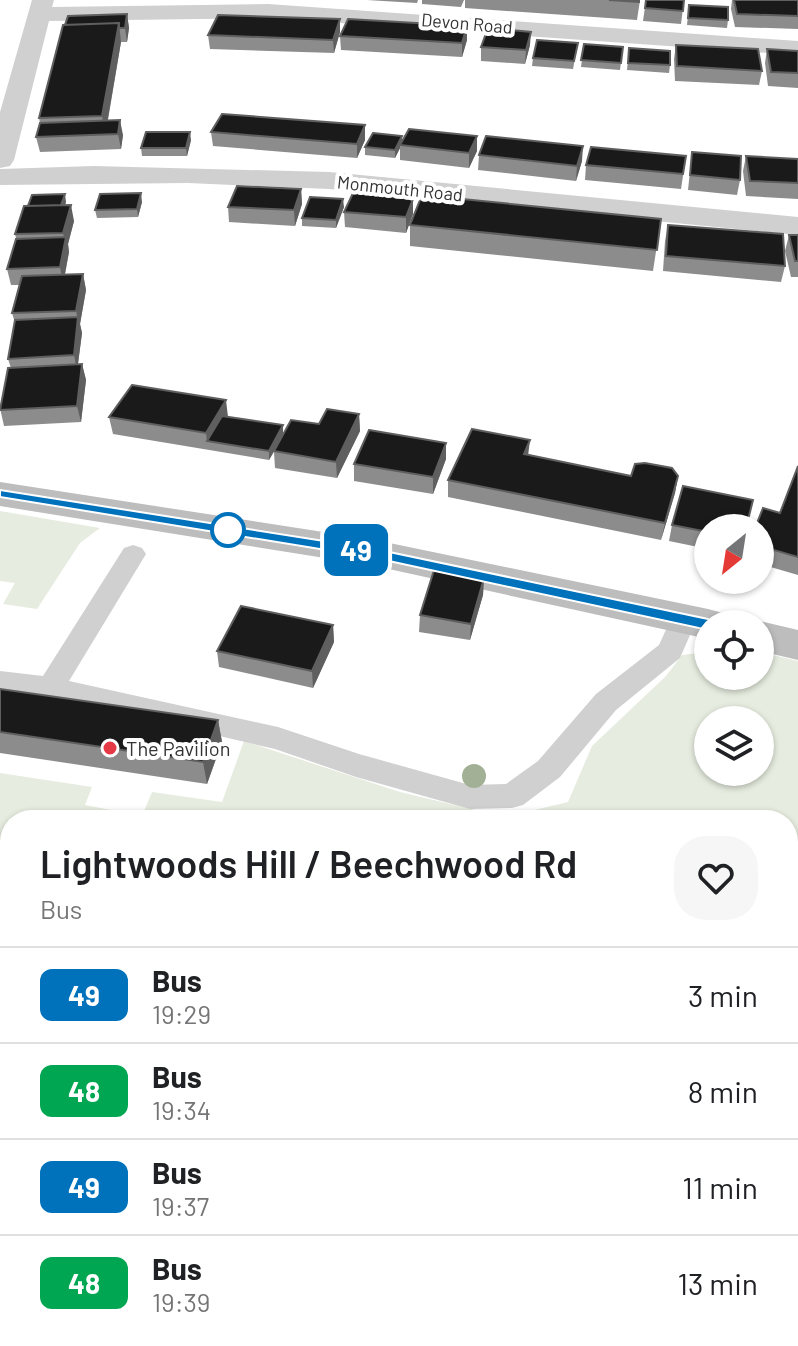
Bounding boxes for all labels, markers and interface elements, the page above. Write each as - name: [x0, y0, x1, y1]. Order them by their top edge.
- street label: Devon Road: [420, 8, 514, 38]
- street label: Monmouth Road: [336, 170, 464, 206]
- unlabelled marker: [211, 513, 245, 547]
- north arrow: [694, 514, 774, 594]
- map controls: [694, 514, 774, 786]
- line badge: 49: [320, 524, 392, 576]
- text: 49: [340, 533, 372, 567]
- button: locate: [694, 610, 774, 690]
- button: layers: [694, 706, 774, 786]
- place label: The Pavilion: [126, 736, 231, 760]
- marker: The Pavilion: [101, 739, 119, 757]
- button: heart: [674, 836, 758, 920]
- text: Lightwoods Hill / Beechwood Rd: [40, 840, 577, 886]
- text: Bus: [40, 893, 82, 924]
- text: Bus: [152, 962, 202, 998]
- text: 3 min: [688, 977, 758, 1013]
- text: 49: [68, 978, 100, 1012]
- text: 19:29: [152, 998, 211, 1029]
- text: Bus: [152, 1058, 202, 1094]
- text: 8 min: [688, 1073, 758, 1109]
- text: 48: [68, 1074, 100, 1108]
- text: 19:34: [152, 1094, 211, 1125]
- text: Bus: [152, 1154, 202, 1190]
- text: 11 min: [682, 1169, 758, 1205]
- text: 49: [68, 1170, 100, 1204]
- text: 19:37: [152, 1190, 209, 1221]
- text: Bus: [152, 1250, 202, 1286]
- text: 13 min: [677, 1265, 758, 1301]
- text: 48: [68, 1266, 100, 1300]
- text: 19:39: [152, 1286, 210, 1317]

